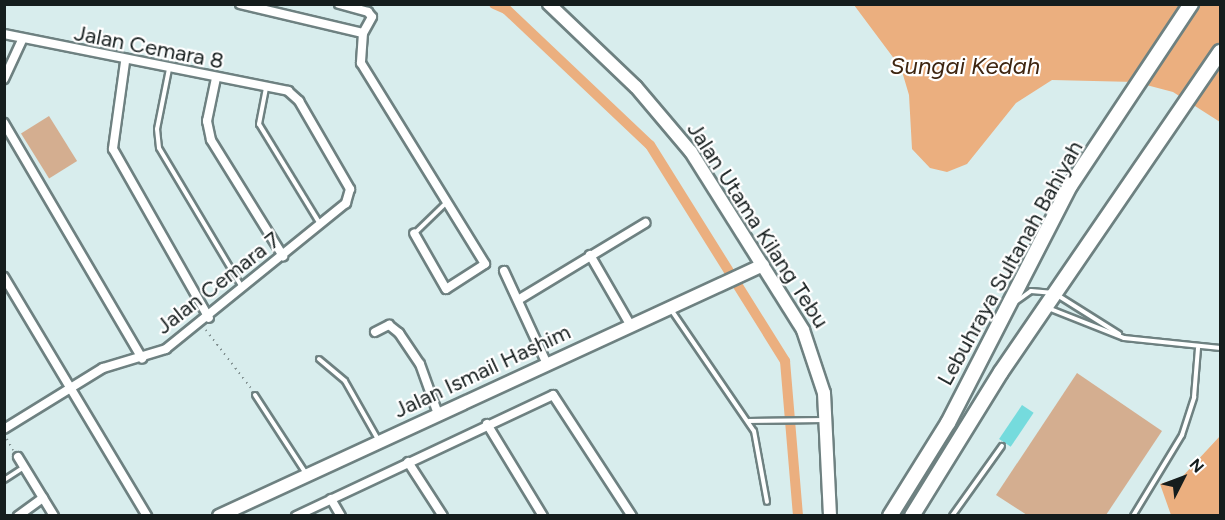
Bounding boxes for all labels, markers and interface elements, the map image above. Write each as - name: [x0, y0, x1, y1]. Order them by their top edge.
- street label: Jalan Cemara 8: [72, 20, 226, 74]
- water label: Sungai Kedah: [890, 52, 1040, 80]
- street label: Jalan Utama Kilang Tebu: [682, 117, 834, 333]
- street label: Lebuhraya Sultanah Bahiyah: [932, 136, 1088, 390]
- street label: Jalan Cemara 7: [151, 226, 285, 340]
- street label: Jalan Ismail Hashim: [389, 318, 575, 424]
- north arrow: [1153, 448, 1213, 508]
- text: N: [1186, 455, 1208, 477]

